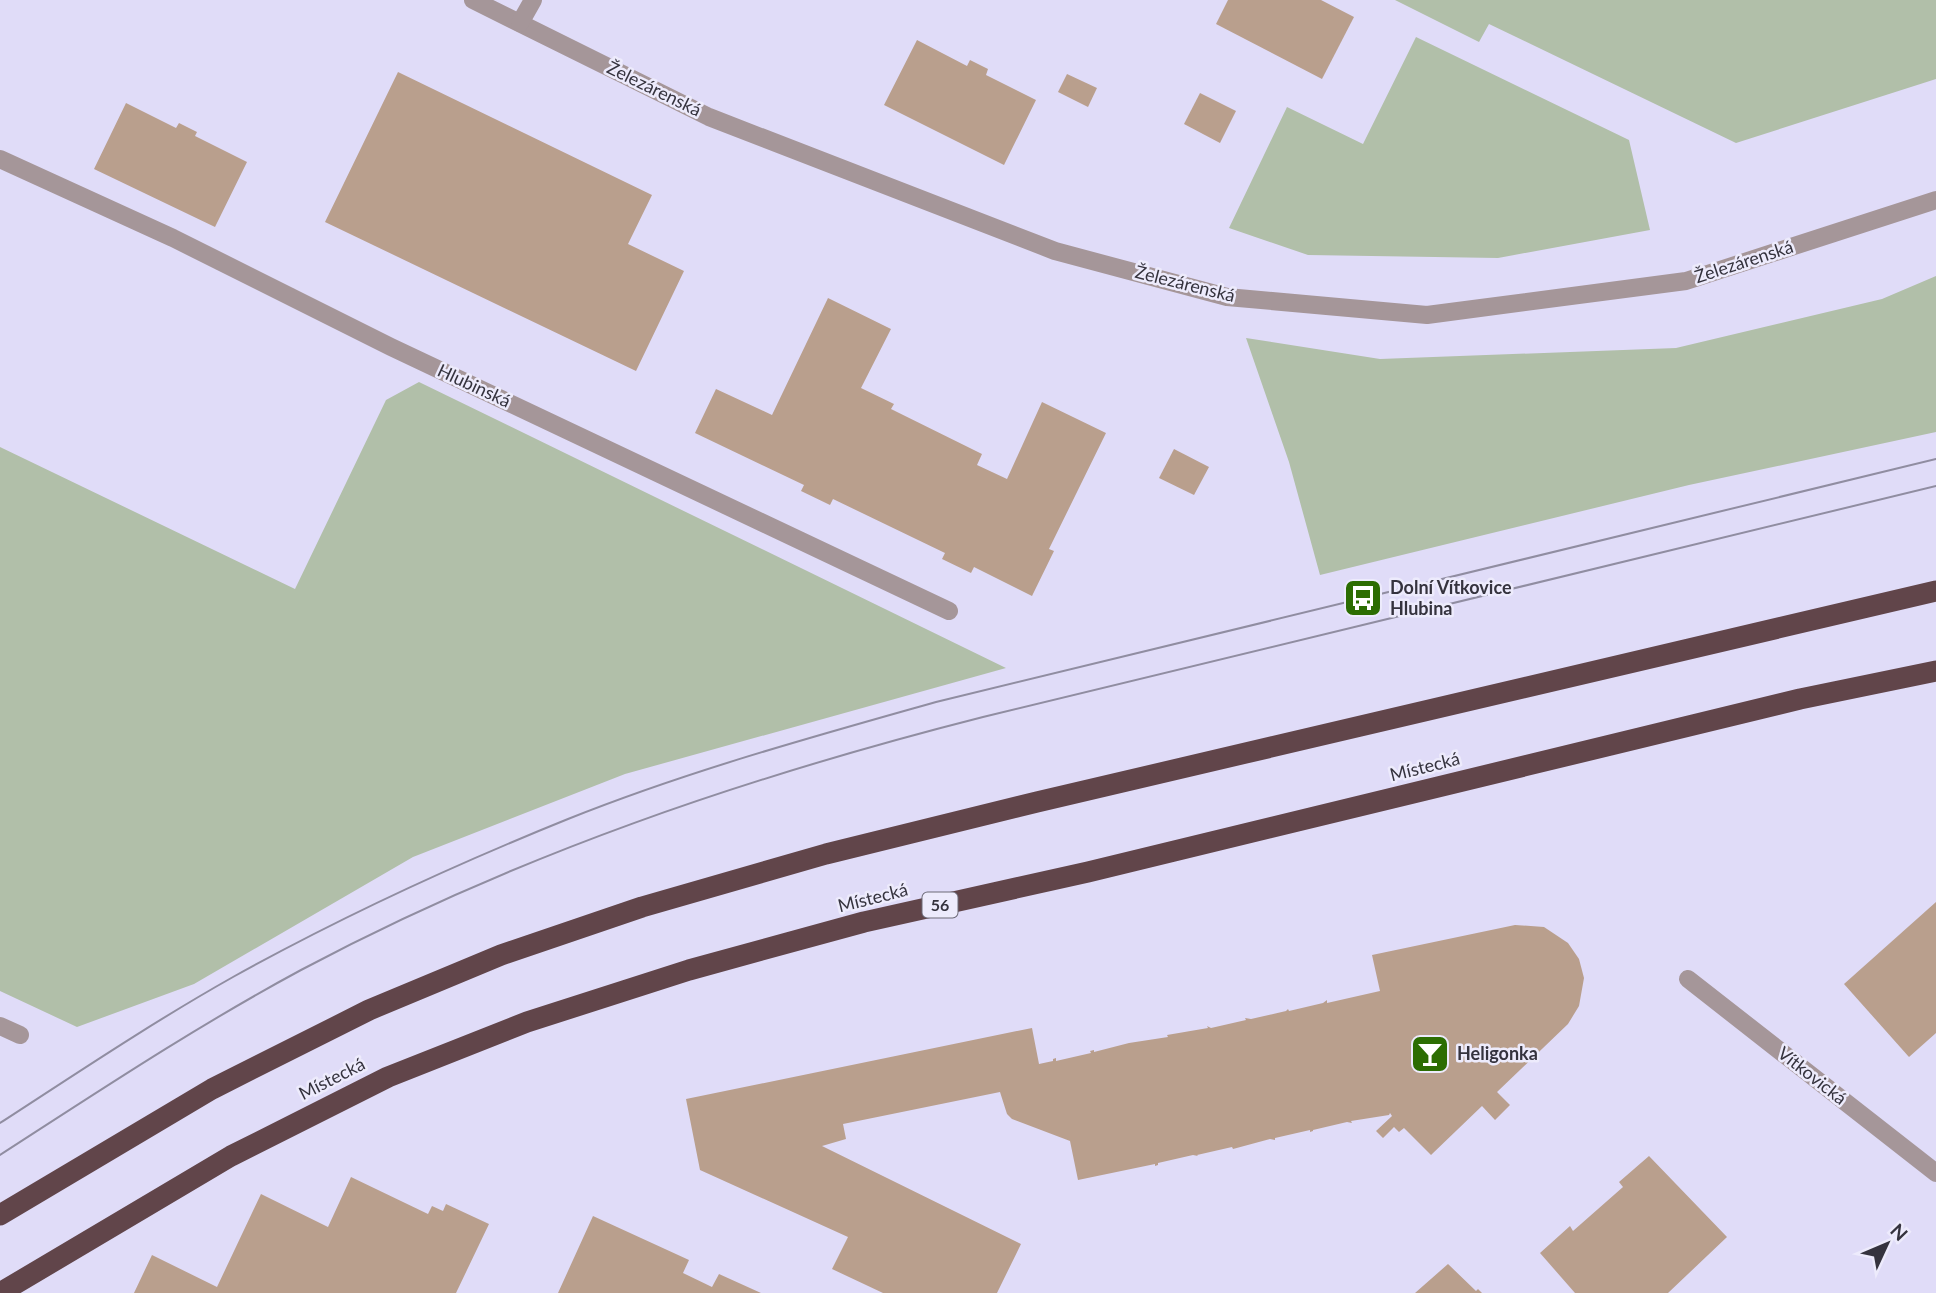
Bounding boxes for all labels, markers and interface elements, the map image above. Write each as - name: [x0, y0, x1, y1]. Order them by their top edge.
- street label: Železárenská: [604, 56, 705, 120]
- street label: Železárenská: [1692, 235, 1796, 287]
- street label: Železárenská: [1133, 260, 1238, 306]
- street label: Hlubinská: [434, 359, 515, 412]
- place label: Dolní Vítkovice Hlubina: [1390, 576, 1512, 619]
- bus stop icon: Dolní Vítkovice Hlubina: [1342, 577, 1384, 619]
- street label: Místecká: [1388, 747, 1462, 785]
- street label: Místecká: [836, 878, 910, 916]
- road number: 56: [922, 892, 958, 917]
- bar icon: Heligonka: [1409, 1033, 1451, 1075]
- street label: Vítkovická: [1774, 1041, 1851, 1109]
- place label: Heligonka: [1457, 1042, 1538, 1064]
- street label: Místecká: [295, 1052, 368, 1104]
- north arrow: [1852, 1209, 1922, 1279]
- text: N: [1886, 1219, 1913, 1245]

